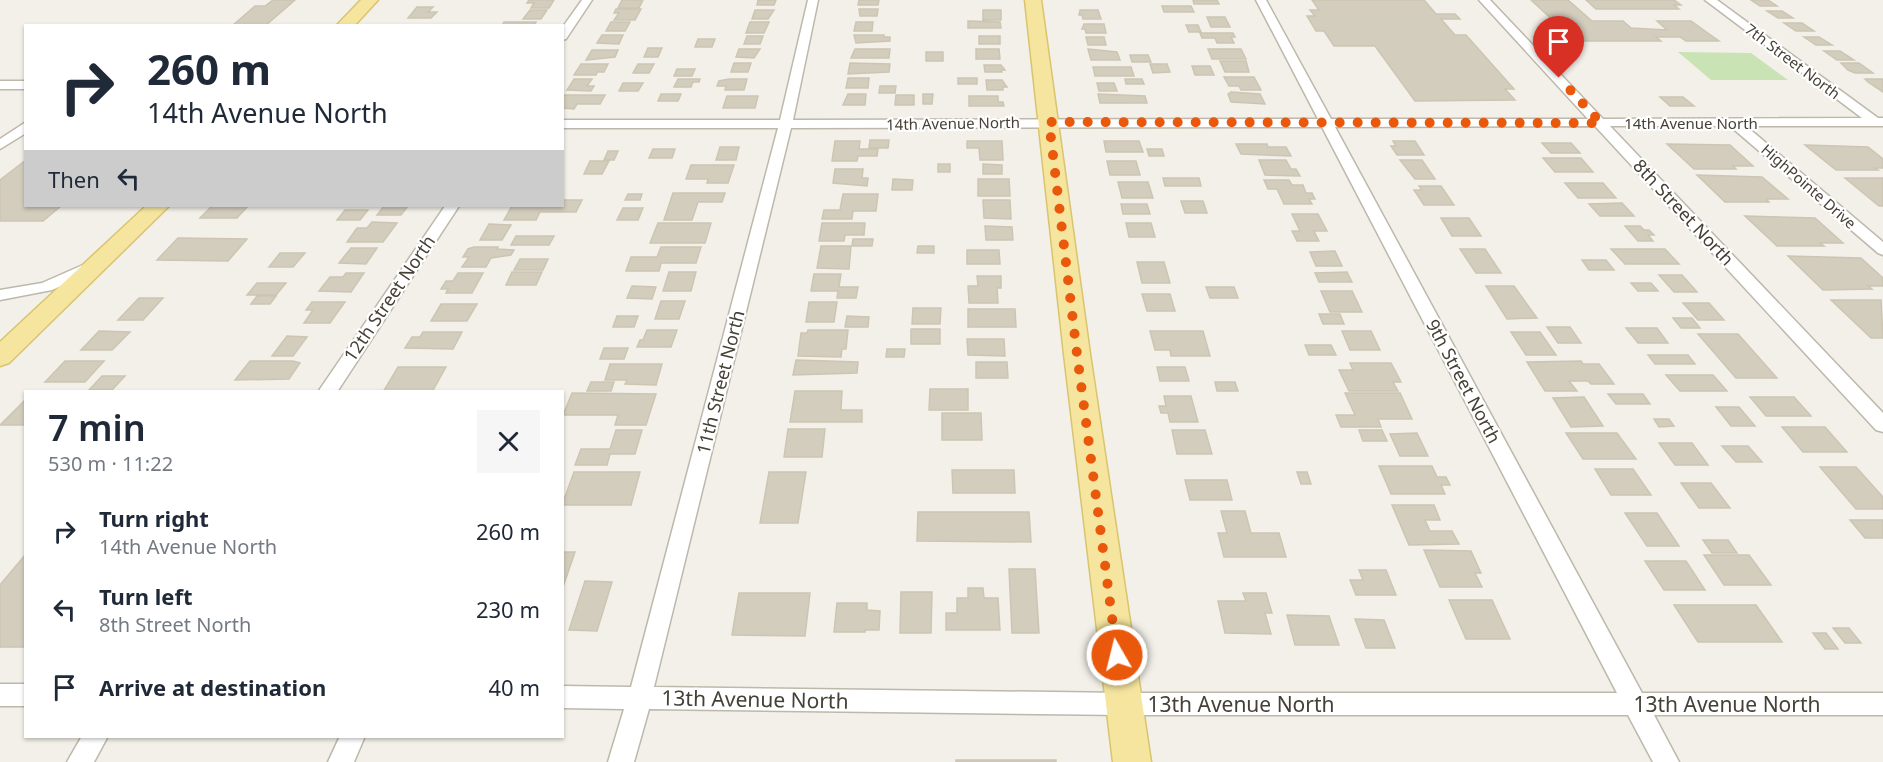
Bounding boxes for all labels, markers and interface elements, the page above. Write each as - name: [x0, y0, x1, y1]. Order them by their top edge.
- pin: [1533, 16, 1584, 78]
- street label: 7th Street North: [1741, 19, 1845, 103]
- icon: arrive: [1542, 25, 1575, 58]
- text: 260 m: [147, 40, 271, 97]
- icon: right: [48, 48, 126, 126]
- text: 14th Avenue North: [147, 94, 388, 131]
- street label: 14th Avenue North: [886, 112, 1020, 134]
- street label: 14th Avenue North: [1624, 113, 1758, 133]
- street label: HighPointe Drive: [1757, 139, 1861, 233]
- street label: 8th Street North: [1628, 154, 1740, 270]
- icon: left: [112, 162, 145, 195]
- text: Then: [48, 164, 100, 194]
- street label: 12th Street North: [338, 230, 440, 366]
- street label: 11th Street North: [691, 308, 749, 456]
- street label: 9th Street North: [1421, 315, 1507, 447]
- text: 7 min: [48, 403, 146, 452]
- button: close: [477, 410, 540, 473]
- text: 530 m · 11:22: [48, 450, 173, 477]
- text: Turn right: [99, 503, 209, 533]
- icon: right: [48, 515, 81, 548]
- text: 260 m: [476, 516, 540, 546]
- text: 14th Avenue North: [99, 533, 277, 560]
- text: Turn left: [99, 581, 193, 611]
- icon: left: [48, 593, 81, 626]
- text: 230 m: [476, 594, 540, 624]
- text: 8th Street North: [99, 611, 251, 638]
- position arrow: [1085, 623, 1149, 687]
- icon: arrive: [48, 671, 81, 704]
- text: Arrive at destination: [99, 672, 326, 702]
- text: 40 m: [489, 672, 540, 702]
- street label: 13th Avenue North: [661, 683, 849, 715]
- street label: 13th Avenue North: [1147, 690, 1335, 718]
- street label: 13th Avenue North: [1633, 690, 1821, 718]

